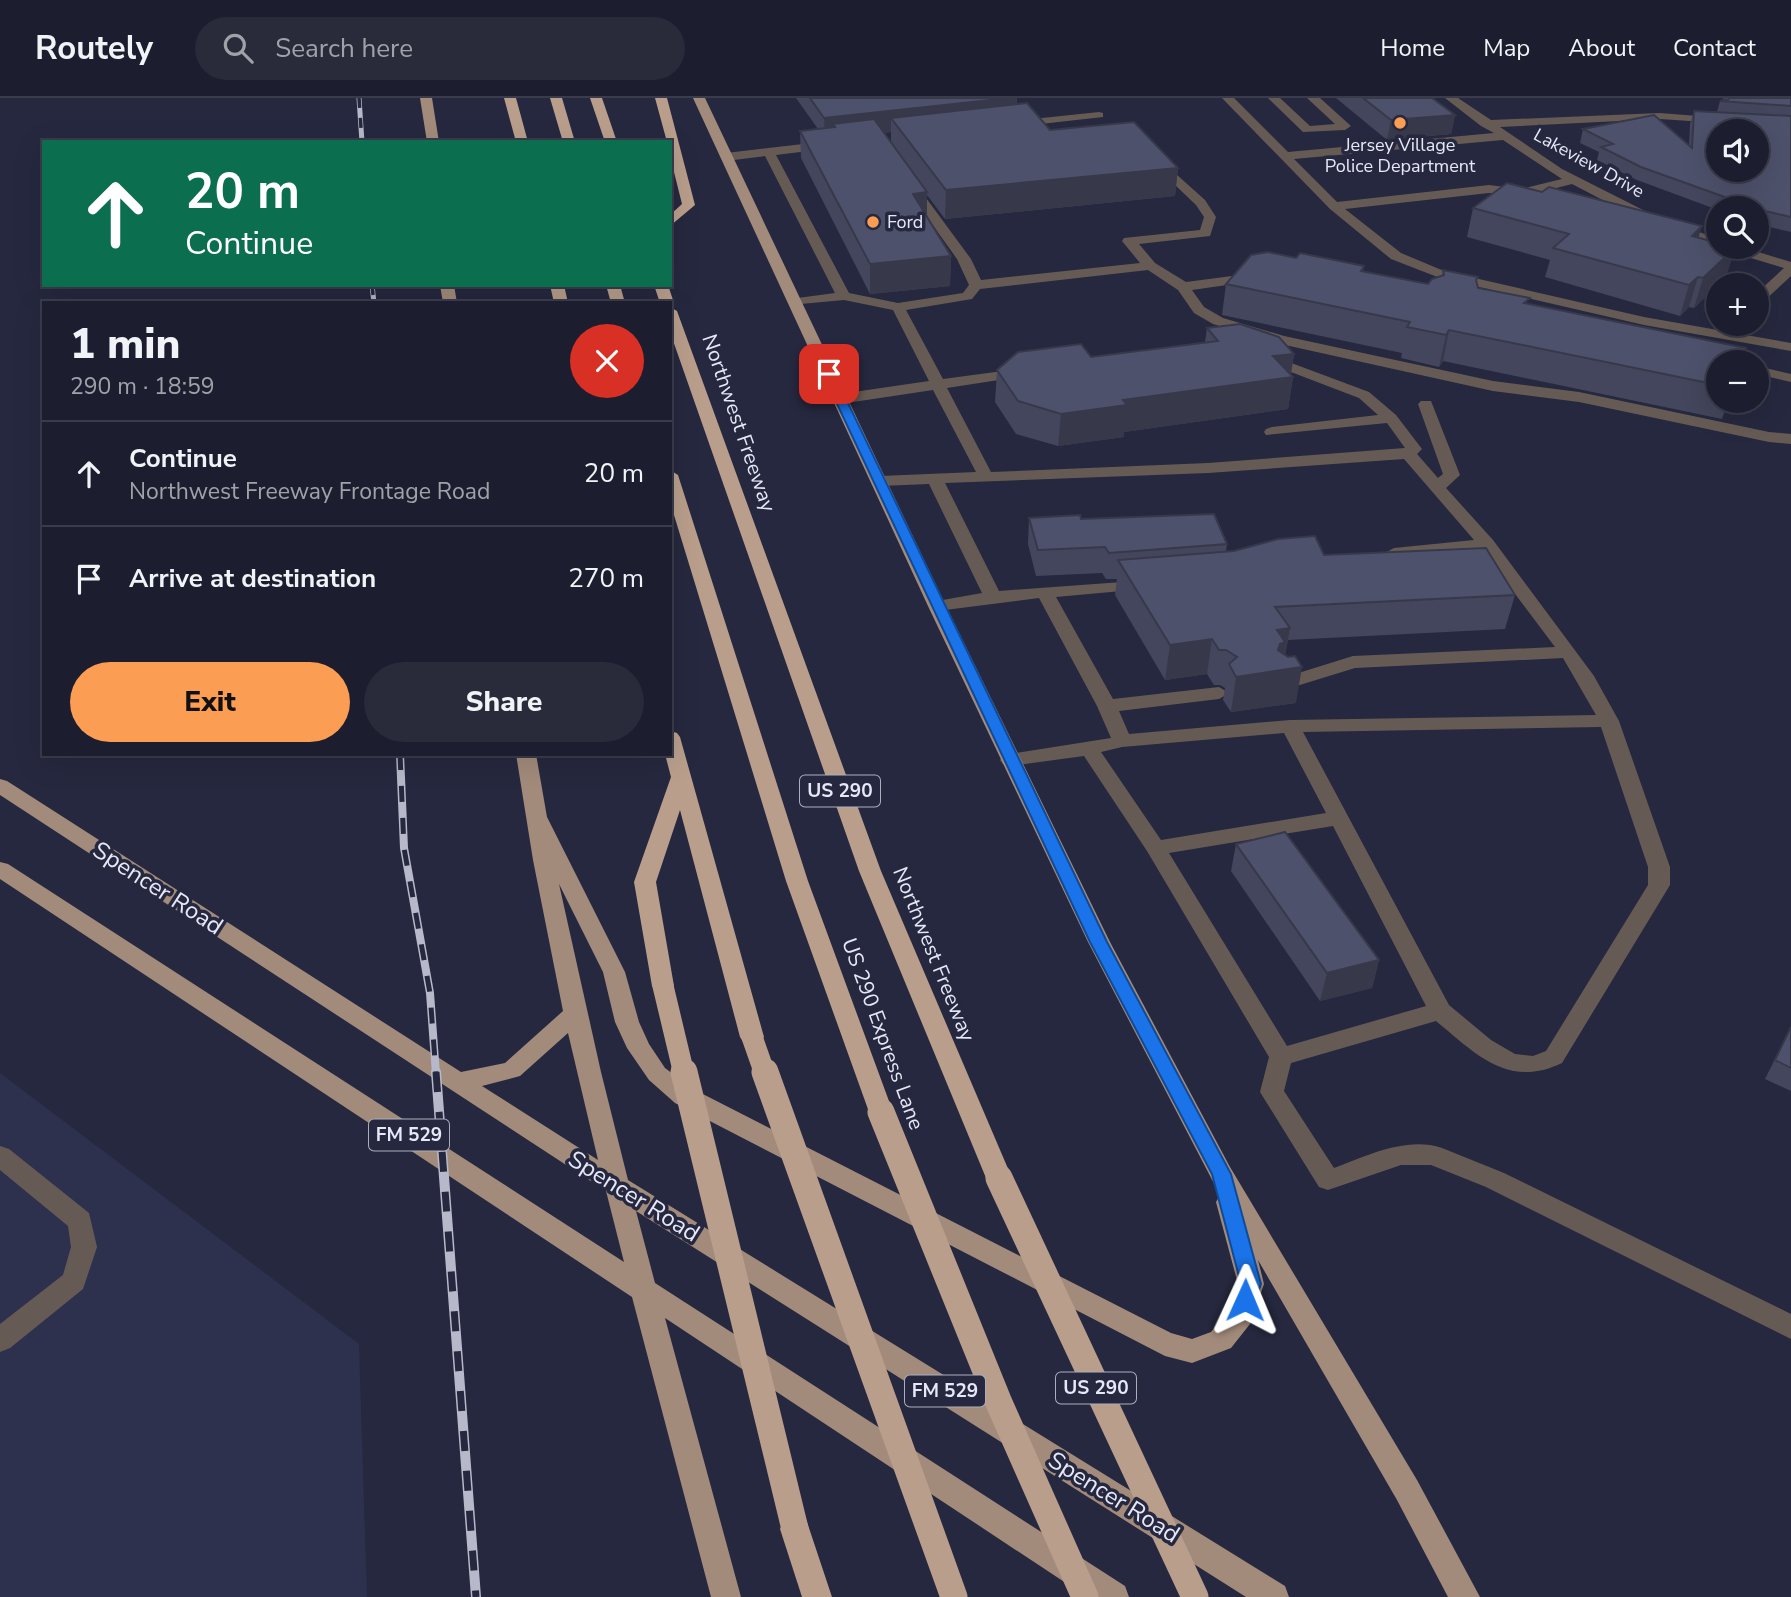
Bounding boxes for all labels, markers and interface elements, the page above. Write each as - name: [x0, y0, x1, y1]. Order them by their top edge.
- search box: [195, 17, 685, 80]
- text: Routely: [35, 26, 153, 71]
- icon: search: [219, 29, 257, 67]
- text: Search here: [275, 31, 413, 66]
- text: Home: [1380, 32, 1445, 64]
- text: Map: [1483, 32, 1530, 64]
- text: About: [1568, 32, 1635, 64]
- text: Contact: [1673, 32, 1756, 64]
- marker: Jersey Village Police Department: [1392, 115, 1408, 131]
- map controls: [1706, 119, 1769, 413]
- button: sound: [1706, 119, 1769, 182]
- street label: Lakeview Drive: [1529, 123, 1649, 203]
- place label: Jersey Village Police Department: [1325, 133, 1476, 178]
- text: 20 m: [185, 158, 300, 225]
- icon: ahead: [70, 168, 161, 259]
- button: search: [1706, 196, 1769, 259]
- place label: Ford: [887, 210, 923, 234]
- marker: Ford: [865, 214, 881, 230]
- text: Continue: [185, 222, 313, 265]
- button: +: [1706, 273, 1769, 336]
- text: 1 min: [70, 316, 180, 373]
- button: close: [570, 324, 644, 398]
- street label: Northwest Freeway: [695, 330, 783, 516]
- pin: [799, 344, 859, 404]
- button: −: [1706, 350, 1769, 413]
- icon: arrive: [810, 355, 848, 393]
- text: 290 m · 18:59: [70, 371, 215, 402]
- text: Continue: [129, 441, 237, 476]
- icon: ahead: [70, 455, 108, 493]
- text: 20 m: [584, 456, 644, 491]
- text: Northwest Freeway Frontage Road: [129, 476, 490, 507]
- icon: arrive: [70, 560, 108, 598]
- text: Arrive at destination: [129, 561, 376, 596]
- text: 270 m: [568, 561, 644, 596]
- button: Exit: [70, 662, 350, 742]
- button: Share: [364, 662, 644, 742]
- road number: US 290: [800, 776, 880, 806]
- street label: Spencer Road: [87, 834, 229, 942]
- street label: Northwest Freeway: [886, 863, 982, 1046]
- street label: US 290 Express Lane: [835, 934, 931, 1134]
- road number: FM 529: [369, 1119, 449, 1150]
- street label: Spencer Road: [562, 1143, 706, 1249]
- position arrow: [1208, 1263, 1282, 1337]
- road number: US 290: [1056, 1372, 1136, 1404]
- road number: FM 529: [905, 1376, 985, 1406]
- street label: Spencer Road: [1042, 1444, 1186, 1550]

